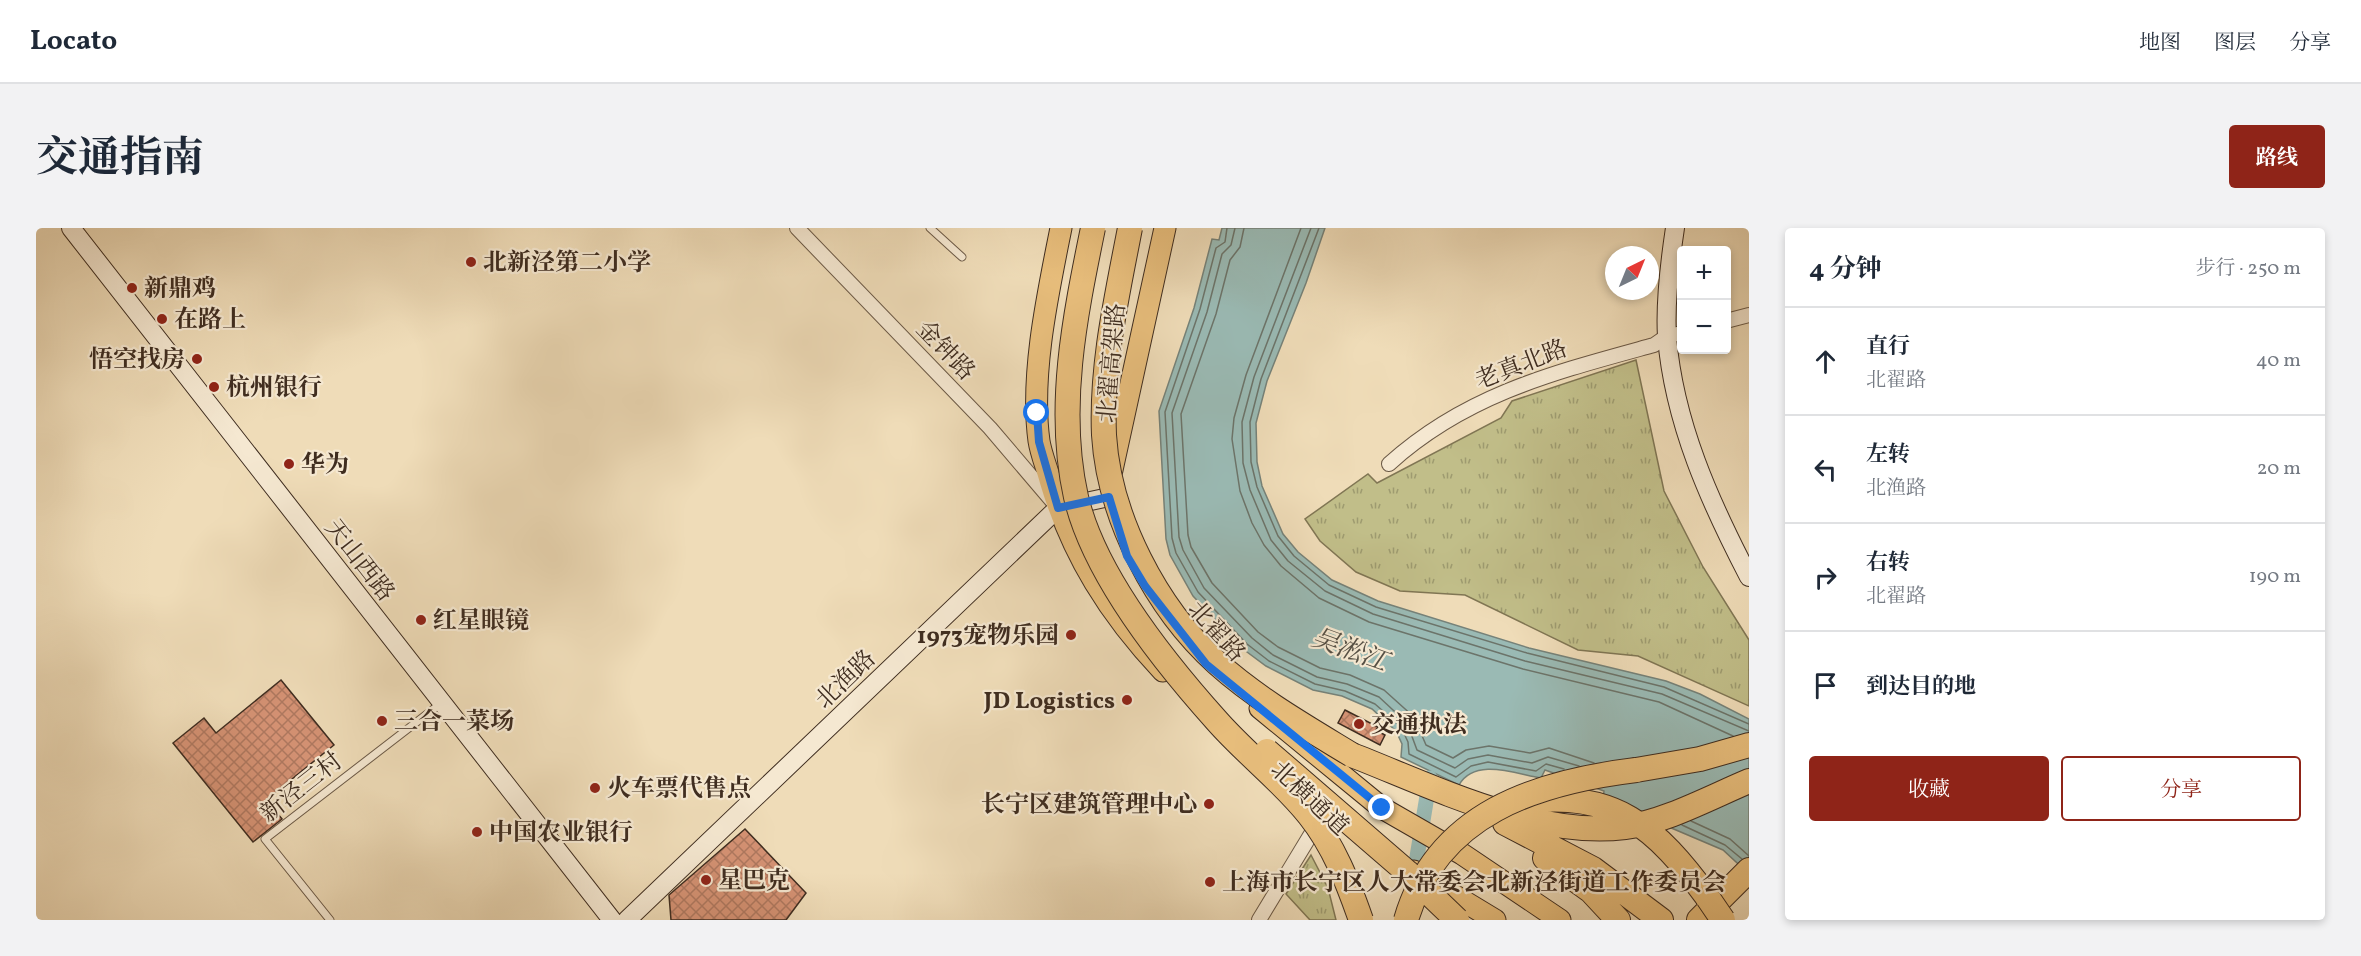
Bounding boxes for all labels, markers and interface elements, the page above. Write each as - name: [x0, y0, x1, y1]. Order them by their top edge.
- text: Locato: [30, 22, 117, 61]
- text: 地图: [2139, 29, 2181, 58]
- text: 图层: [2214, 29, 2256, 58]
- text: 分享: [2289, 29, 2331, 58]
- button: 路线: [2229, 125, 2325, 188]
- text: 交通指南: [36, 131, 204, 190]
- north arrow: [1605, 246, 1659, 300]
- map controls: [1677, 246, 1731, 354]
- button: +: [1677, 246, 1731, 300]
- place label: 北新泾第二小学: [483, 247, 651, 281]
- text: 4 分钟: [1809, 252, 1882, 288]
- marker: 北新泾第二小学: [464, 255, 478, 269]
- text: 步行 · 250 m: [2195, 255, 2301, 283]
- place label: 新鼎鸡: [144, 273, 216, 307]
- marker: 新鼎鸡: [125, 281, 139, 295]
- button: −: [1677, 300, 1731, 354]
- street label: 北翟高架路: [1091, 302, 1135, 424]
- place label: 在路上: [174, 304, 246, 338]
- marker: 在路上: [155, 312, 169, 326]
- street label: 金钟路: [907, 314, 982, 389]
- text: 直行: [1866, 332, 1910, 363]
- street label: 老真北路: [1471, 333, 1573, 399]
- place label: 悟空找房: [89, 344, 185, 378]
- icon: ahead: [1809, 345, 1842, 378]
- text: 40 m: [2256, 347, 2301, 375]
- marker: 悟空找房: [190, 352, 204, 366]
- text: 北翟路: [1866, 367, 1926, 395]
- place label: 杭州银行: [226, 372, 322, 406]
- marker: 杭州银行: [207, 380, 221, 394]
- route start: [1023, 399, 1049, 425]
- text: 左转: [1866, 440, 1910, 471]
- place label: 华为: [301, 449, 349, 483]
- icon: left: [1809, 453, 1842, 486]
- text: 20 m: [2257, 455, 2301, 483]
- marker: 华为: [282, 457, 296, 471]
- text: 北渔路: [1866, 475, 1926, 503]
- street label: 天山西路: [315, 513, 401, 610]
- text: 右转: [1866, 548, 1910, 579]
- icon: right: [1809, 561, 1842, 594]
- text: 190 m: [2249, 563, 2301, 591]
- text: 北翟路: [1866, 583, 1926, 611]
- street label: 北翟路: [1179, 594, 1252, 670]
- place label: 红星眼镜: [433, 605, 529, 639]
- marker: 红星眼镜: [414, 613, 428, 627]
- place label: 1973宠物乐园: [917, 620, 1059, 654]
- water label: 吴淞江: [1307, 621, 1396, 682]
- marker: 1973宠物乐园: [1064, 628, 1078, 642]
- street label: 北渔路: [809, 643, 884, 718]
- icon: arrive: [1809, 669, 1842, 702]
- text: 到达目的地: [1866, 672, 1976, 703]
- place label: JD Logistics: [983, 685, 1115, 719]
- marker: JD Logistics: [1120, 693, 1134, 707]
- place label: 三合一菜场: [394, 706, 514, 740]
- place label: 交通执法: [1371, 709, 1467, 743]
- marker: 三合一菜场: [375, 714, 389, 728]
- marker: 交通执法: [1352, 717, 1366, 731]
- street label: 新泾三村: [254, 746, 351, 832]
- street label: 北横通道: [1262, 754, 1355, 845]
- button: 收藏: [1809, 756, 2049, 821]
- button: 分享: [2061, 756, 2301, 821]
- place label: 火车票代售点: [607, 773, 751, 807]
- marker: 火车票代售点: [588, 781, 602, 795]
- place label: 长宁区建筑管理中心: [981, 789, 1197, 823]
- route end: [1368, 794, 1394, 820]
- marker: 长宁区建筑管理中心: [1202, 797, 1216, 811]
- place label: 中国农业银行: [489, 817, 633, 851]
- marker: 中国农业银行: [470, 825, 484, 839]
- place label: 星巴克: [718, 865, 790, 899]
- place label: 上海市长宁区人大常委会北新泾街道工作委员会: [1222, 867, 1726, 901]
- marker: 星巴克: [699, 873, 713, 887]
- marker: 上海市长宁区人大常委会北新泾街道工作委员会: [1203, 875, 1217, 889]

